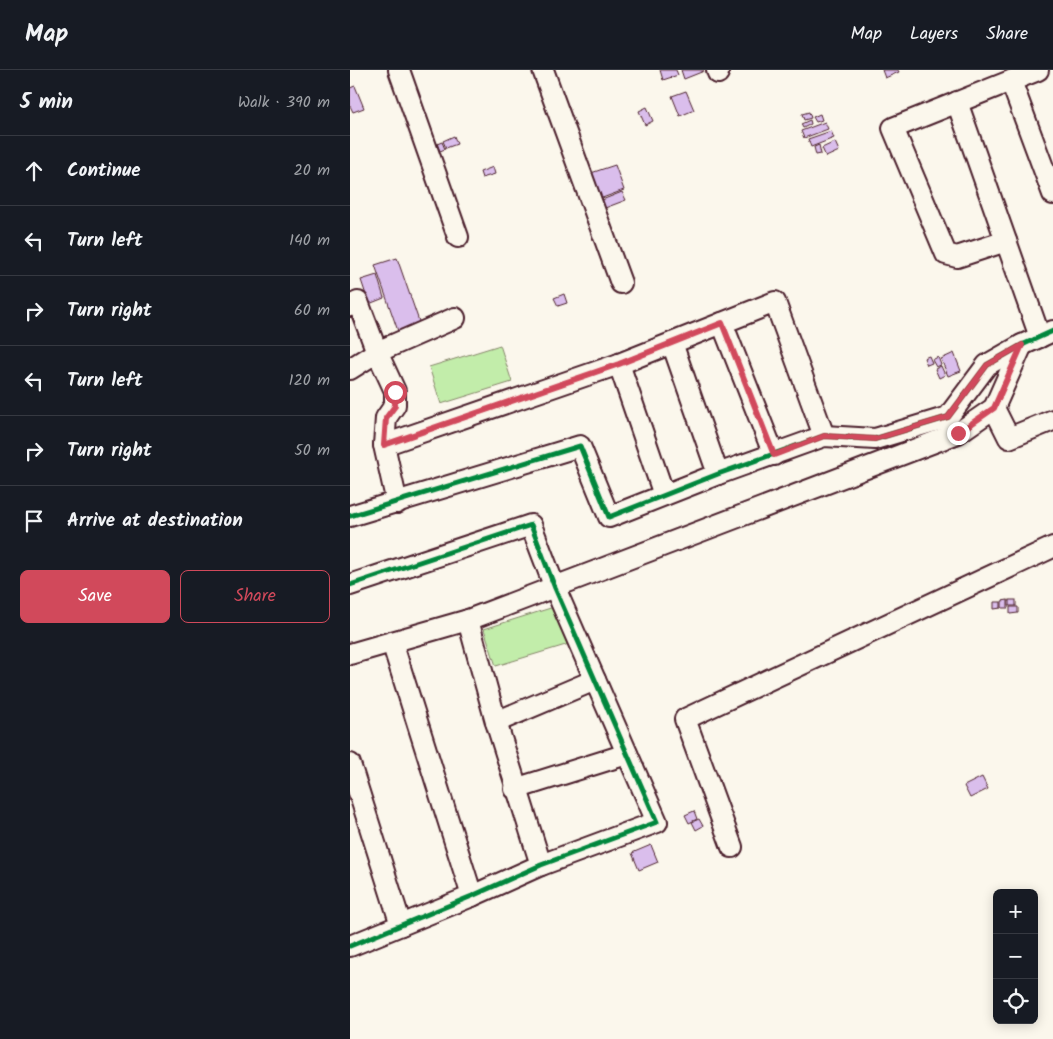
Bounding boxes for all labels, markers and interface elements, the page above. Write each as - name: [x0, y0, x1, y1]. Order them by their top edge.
- text: Map: [25, 15, 68, 54]
- text: Map: [851, 20, 882, 49]
- text: Layers: [910, 20, 958, 49]
- text: Share: [986, 20, 1028, 49]
- text: 5 min: [20, 86, 73, 119]
- text: Walk · 390 m: [238, 90, 330, 115]
- text: Continue: [67, 156, 140, 186]
- icon: ahead: [20, 157, 48, 185]
- text: 20 m: [294, 158, 330, 183]
- text: Turn left: [67, 226, 142, 256]
- icon: left: [20, 227, 48, 255]
- text: 140 m: [289, 228, 330, 253]
- text: Turn right: [67, 296, 152, 326]
- icon: right: [20, 297, 48, 325]
- text: 60 m: [294, 298, 330, 323]
- text: Turn left: [67, 366, 142, 396]
- icon: left: [20, 367, 48, 395]
- text: 120 m: [289, 368, 330, 393]
- route start: [384, 381, 407, 404]
- route end: [947, 422, 970, 445]
- text: Turn right: [67, 436, 152, 466]
- icon: right: [20, 437, 48, 465]
- text: 50 m: [294, 438, 330, 463]
- text: Arrive at destination: [67, 506, 243, 536]
- icon: arrive: [20, 507, 48, 535]
- button: Save: [20, 570, 170, 623]
- button: Share: [180, 570, 330, 623]
- map controls: [993, 889, 1038, 1024]
- button: +: [993, 889, 1038, 934]
- button: −: [993, 934, 1038, 979]
- button: locate: [993, 979, 1038, 1024]

